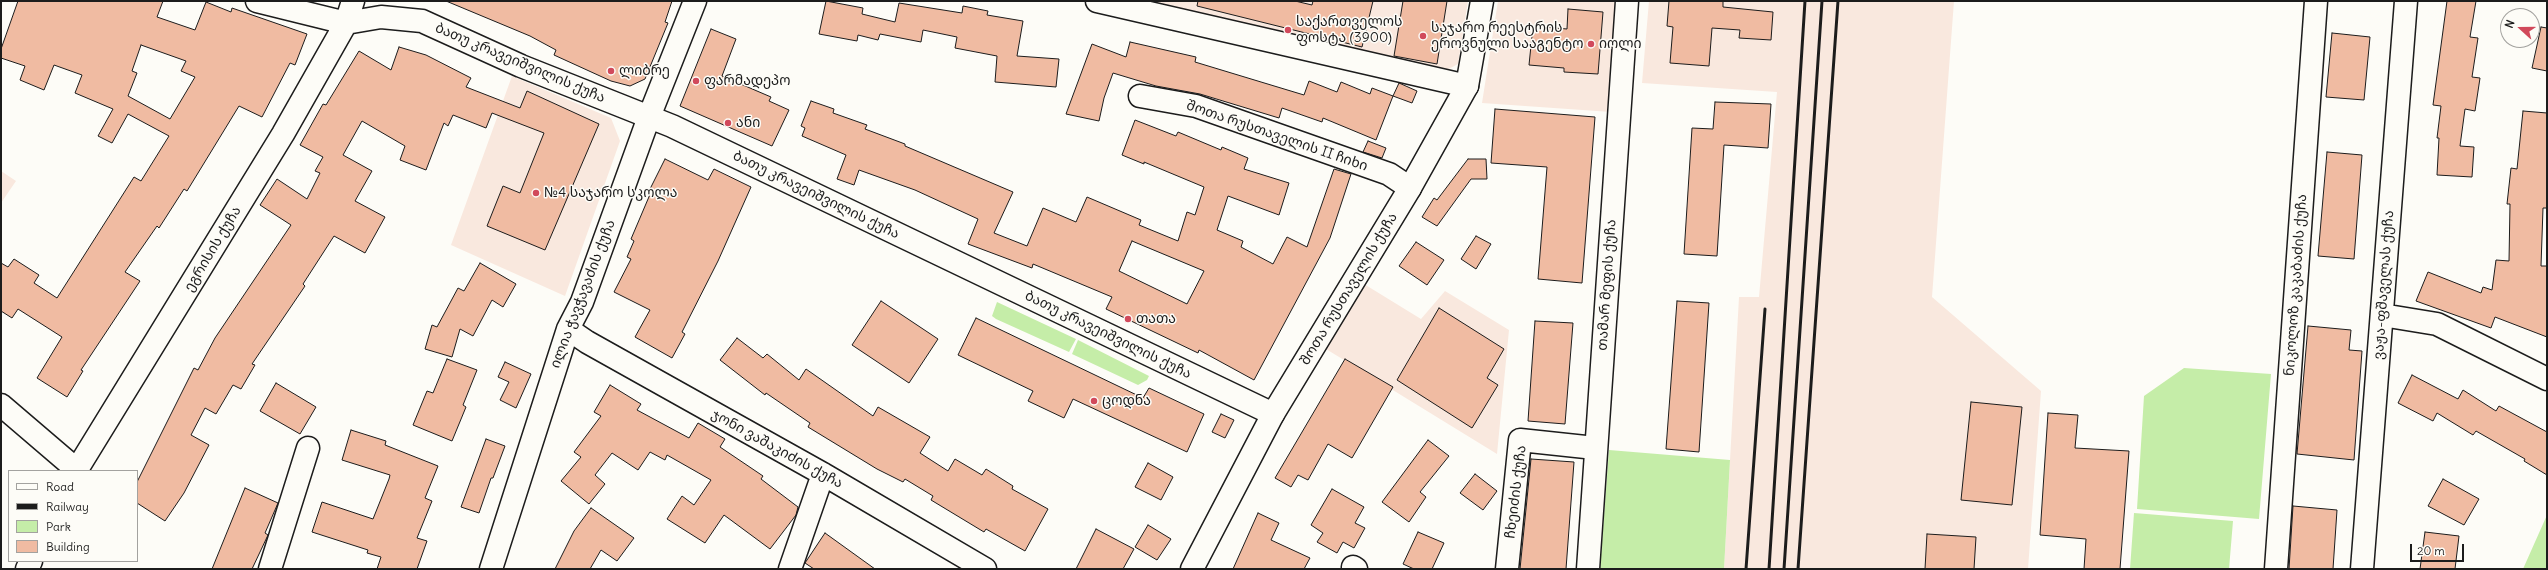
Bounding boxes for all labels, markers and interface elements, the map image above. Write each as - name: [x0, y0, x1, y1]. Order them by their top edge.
- north arrow: [2500, 8, 2540, 48]
- place label: საქართველოს ფოსტა (3900): [1296, 14, 1403, 46]
- text: N: [2502, 18, 2518, 30]
- street label: ბათუ კრავეიშვილის ქუჩა: [432, 19, 608, 107]
- place label: საჯარო რეესტრის ეროვნული სააგენტო: [1431, 20, 1583, 52]
- marker: საქართველოს ფოსტა (3900): [1283, 25, 1293, 35]
- marker: საჯარო რეესტრის ეროვნული სააგენტო: [1418, 31, 1428, 41]
- place label: იოლი: [1599, 36, 1642, 52]
- marker: იოლი: [1586, 39, 1596, 49]
- place label: ლიბრე: [619, 63, 670, 79]
- marker: ლიბრე: [606, 66, 616, 76]
- place label: ფარმადეპო: [704, 73, 790, 89]
- marker: ფარმადეპო: [691, 76, 701, 86]
- street label: შოთა რუსთაველის II ჩიხი: [1184, 97, 1370, 175]
- place label: ანი: [736, 115, 760, 131]
- marker: ანი: [723, 118, 733, 128]
- street label: ბათუ კრავეიშვილის ქუჩა: [730, 147, 902, 243]
- place label: №4 საჯარო სკოლა: [544, 185, 677, 201]
- marker: №4 საჯარო სკოლა: [531, 188, 541, 198]
- street label: ნიკოლოზ კაკაბაძის ქუჩა: [2281, 193, 2311, 377]
- street label: ეგრისის ქუჩა: [181, 203, 245, 295]
- street label: შოთა რუსთაველის ქუჩა: [1297, 210, 1401, 368]
- street label: ვაჟა-ფშაველას ქუჩა: [2370, 210, 2398, 360]
- street label: ილია ჭავჭავაძის ქუჩა: [547, 217, 619, 371]
- street label: თამარ მეფის ქუჩა: [1594, 219, 1620, 351]
- street label: ბათუ კრავეიშვილის ქუჩა: [1022, 287, 1194, 383]
- place label: თათა: [1136, 311, 1176, 327]
- marker: თათა: [1123, 314, 1133, 324]
- place label: ცოდნა: [1102, 393, 1151, 409]
- marker: ცოდნა: [1089, 396, 1099, 406]
- street label: ჯონი ვაშაკიძის ქუჩა: [708, 406, 846, 492]
- street label: ჩხეიძის ქუჩა: [1502, 444, 1530, 540]
- legend: [8, 470, 138, 562]
- text: Road: [46, 479, 74, 494]
- text: Railway: [46, 499, 89, 514]
- text: Park: [46, 519, 71, 534]
- scale bar: [2412, 536, 2466, 562]
- text: Building: [46, 539, 90, 554]
- text: 20 m: [2417, 543, 2445, 558]

